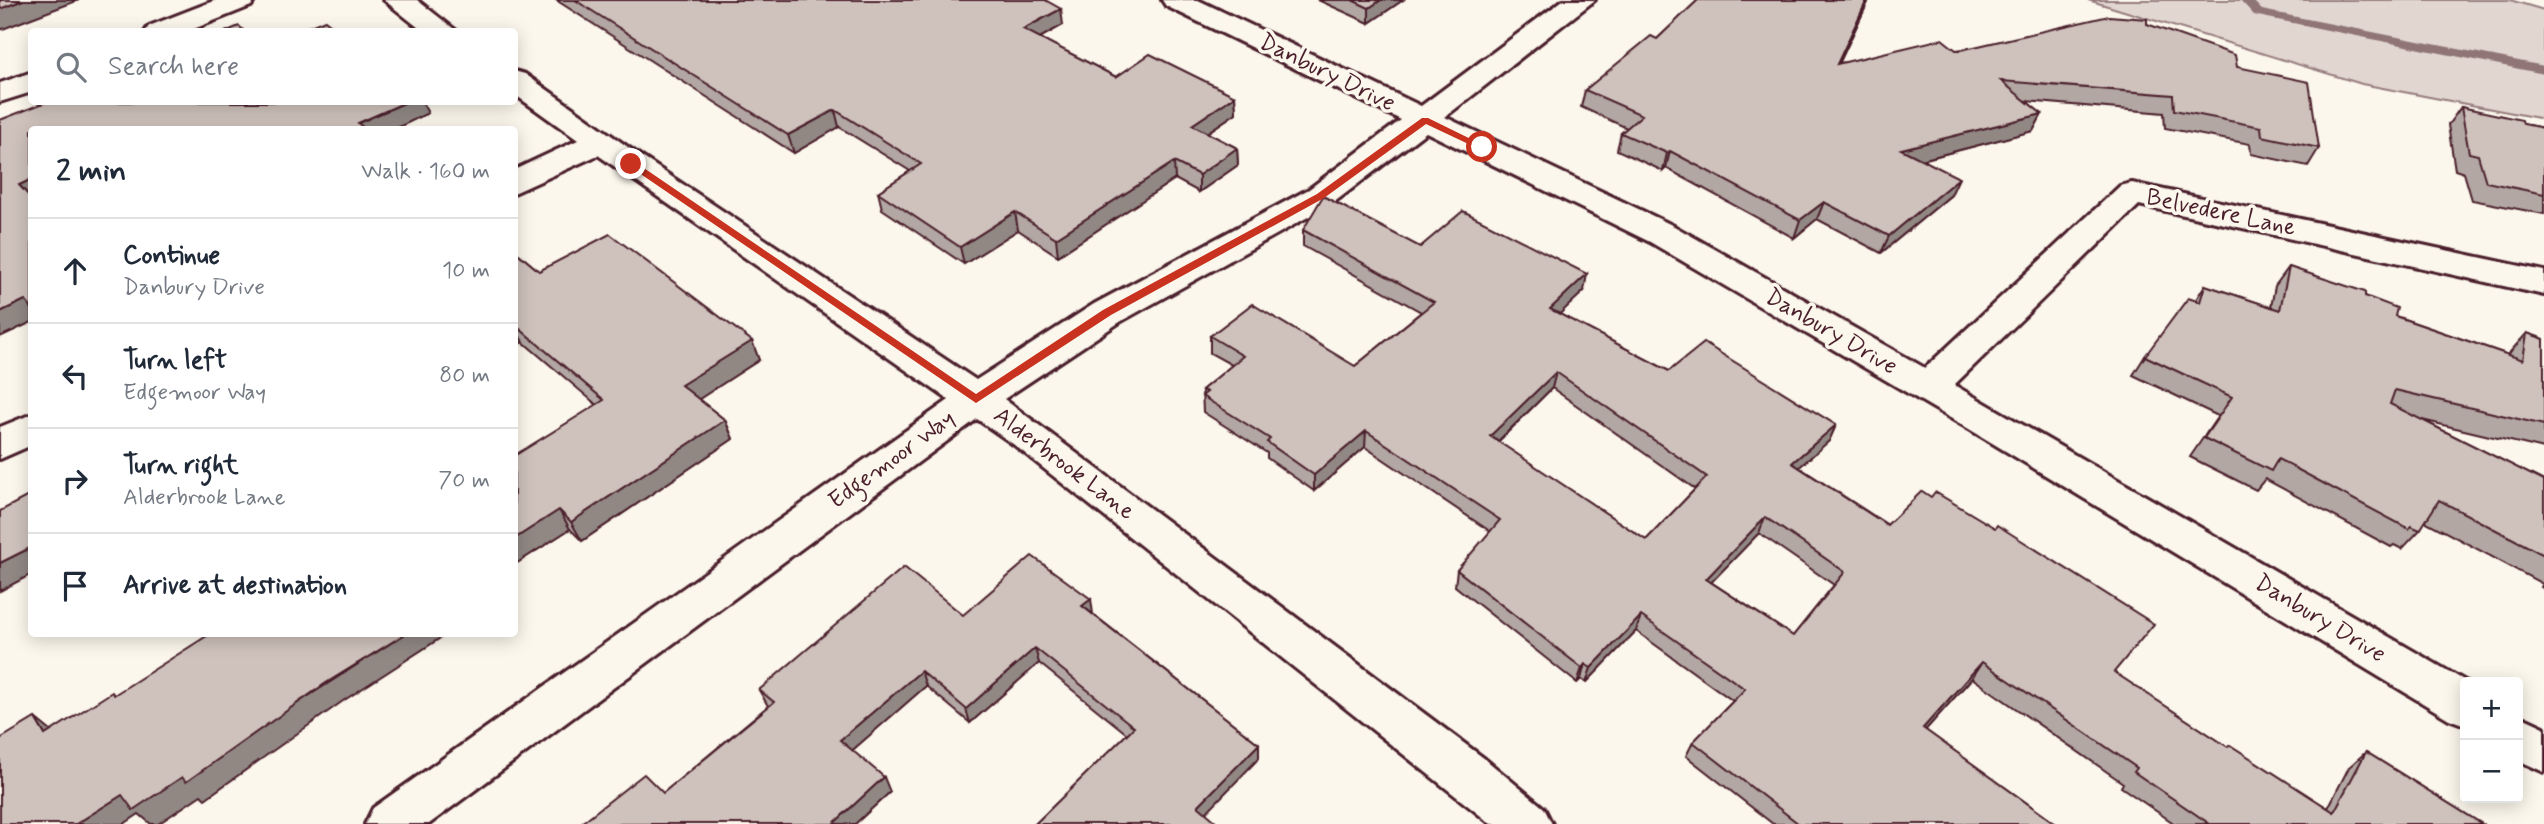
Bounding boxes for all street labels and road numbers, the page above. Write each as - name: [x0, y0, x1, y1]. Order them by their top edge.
- street label: Danbury Drive: [1254, 27, 1400, 119]
- street label: Belvedere Lane: [2143, 182, 2299, 244]
- street label: Danbury Drive: [1759, 282, 1903, 382]
- street label: Alderbrook Lane: [987, 401, 1141, 527]
- street label: Edgemoor Way: [822, 404, 963, 519]
- street label: Danbury Drive: [2249, 568, 2391, 670]

